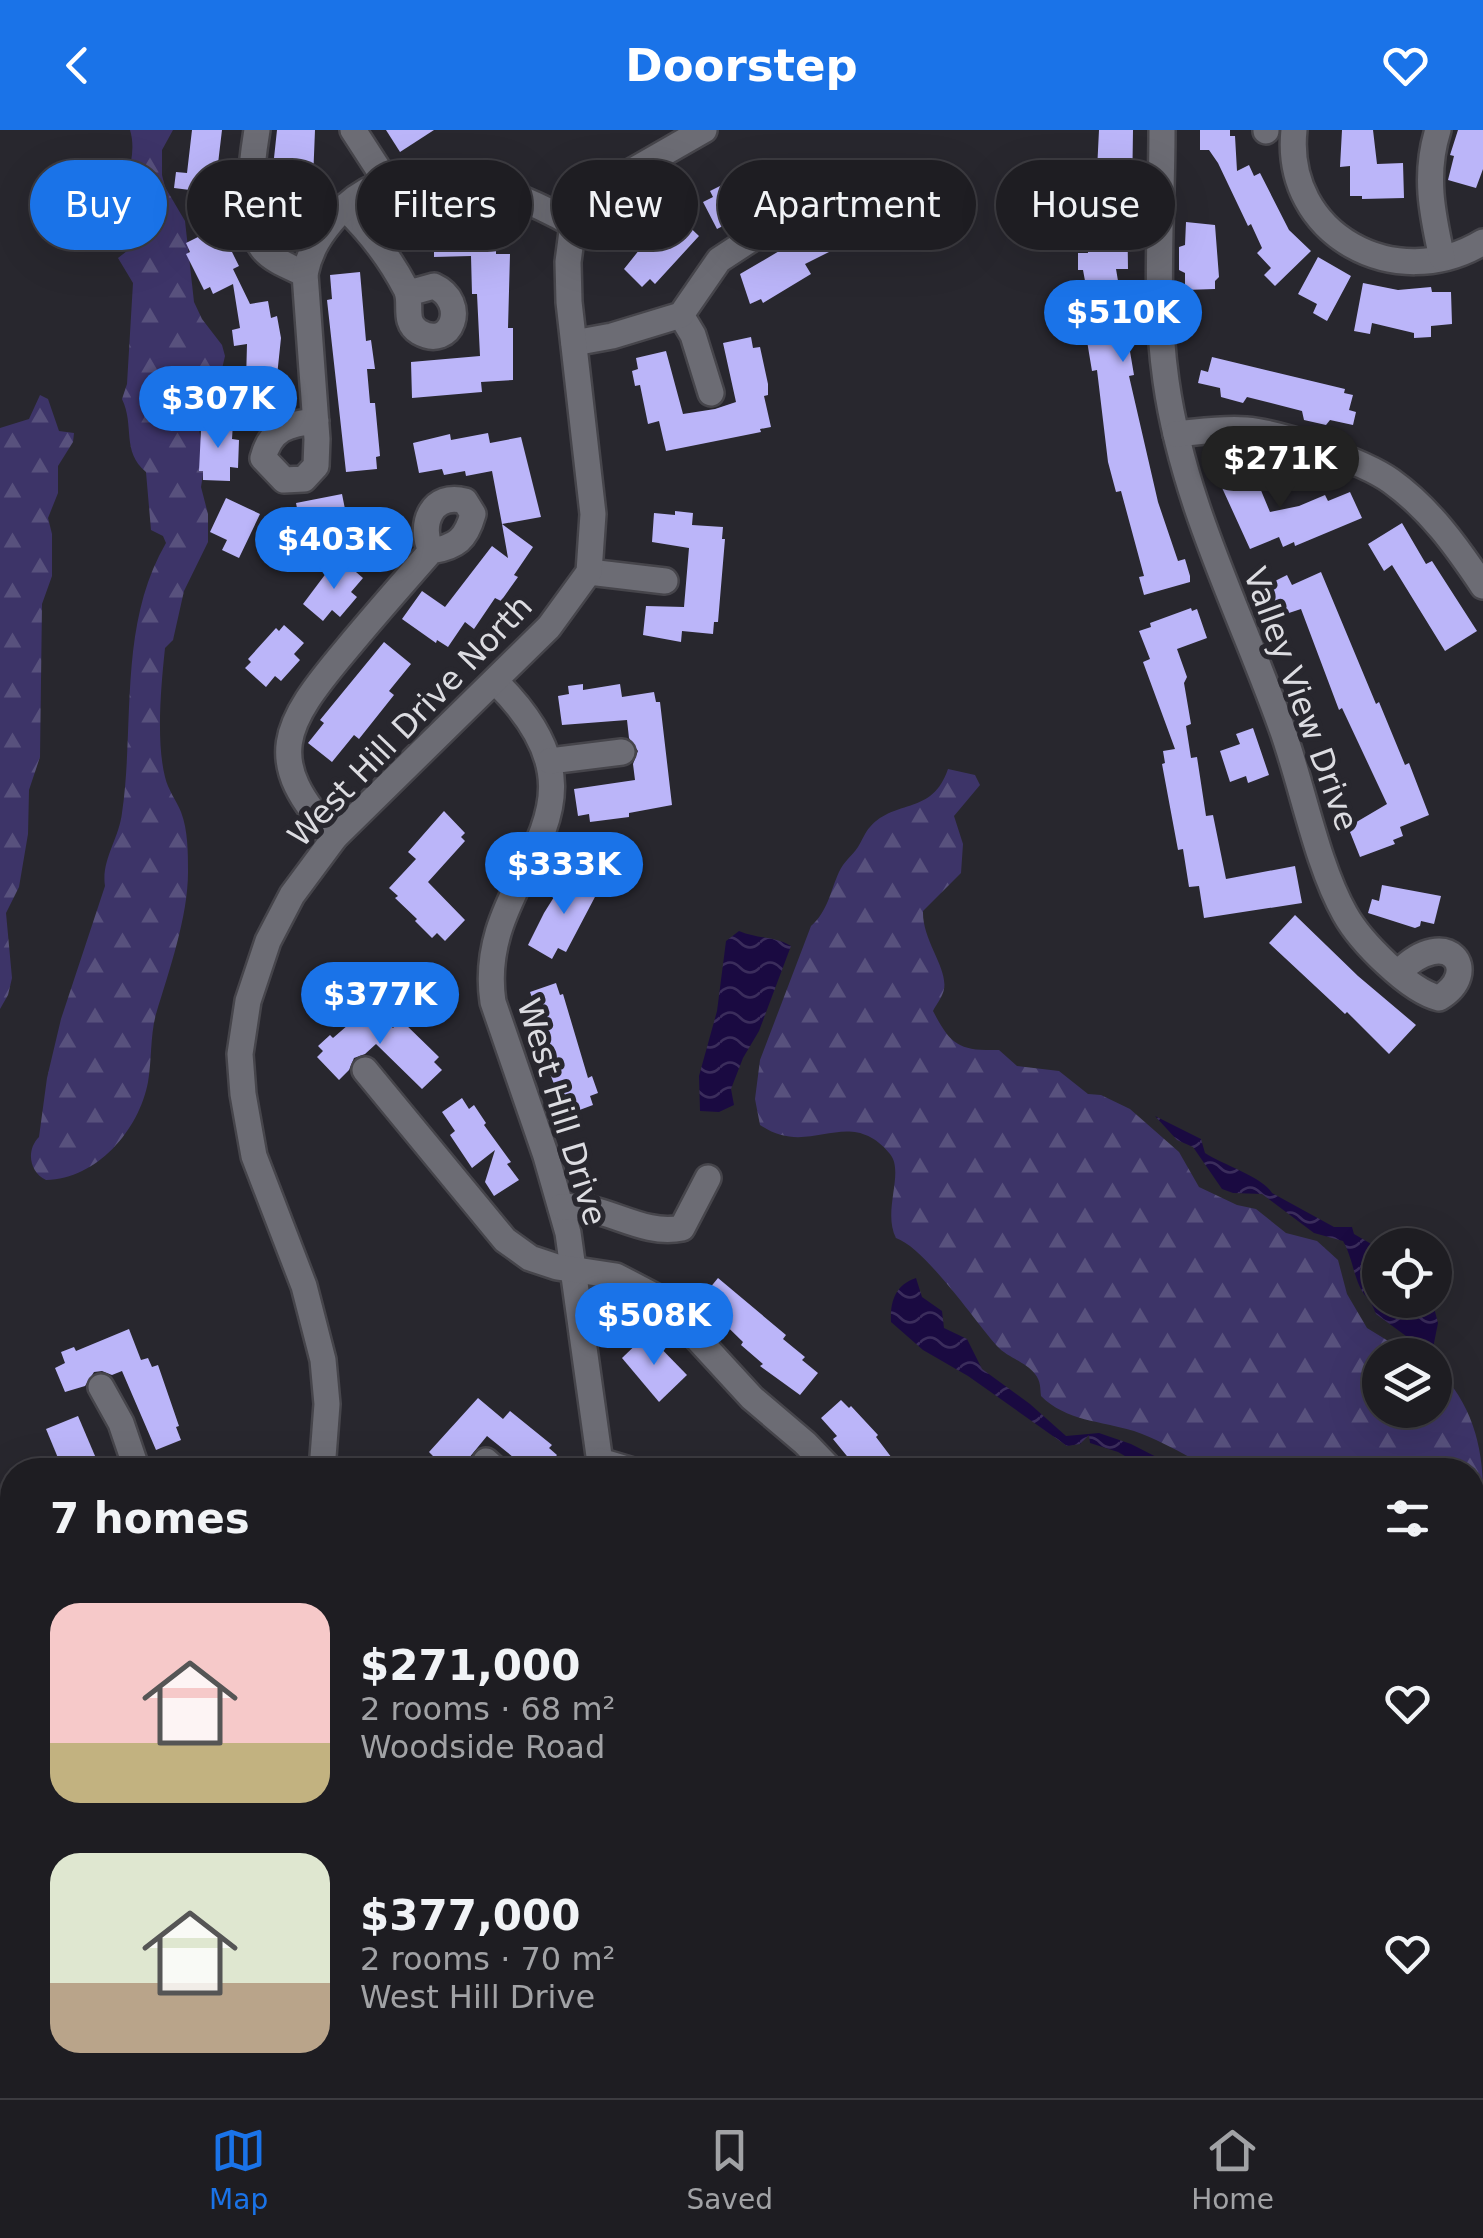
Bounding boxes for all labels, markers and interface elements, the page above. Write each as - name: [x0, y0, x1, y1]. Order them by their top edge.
- icon: back: [50, 38, 105, 93]
- icon: heart: [1378, 38, 1433, 93]
- text: Doorstep: [625, 39, 858, 92]
- chip: Buy: [30, 160, 167, 250]
- chip: Rent: [187, 160, 337, 250]
- chip: Filters: [357, 160, 532, 250]
- chip: New: [552, 160, 698, 250]
- chip: Apartment: [718, 160, 976, 250]
- chip: House: [996, 160, 1175, 250]
- pin: $510K: [1053, 280, 1193, 365]
- text: $510K: [1066, 293, 1180, 331]
- pin: $307K: [148, 366, 288, 451]
- text: $307K: [161, 379, 275, 417]
- pin: $271K: [1210, 426, 1350, 511]
- text: $271K: [1223, 439, 1337, 477]
- pin: $403K: [264, 507, 404, 592]
- text: $403K: [277, 520, 391, 558]
- street label: Valley View Drive: [1236, 562, 1366, 836]
- street label: West Hill Drive North: [280, 587, 540, 855]
- pin: $333K: [494, 832, 634, 917]
- text: $333K: [507, 845, 621, 883]
- pin: $377K: [310, 962, 450, 1047]
- text: $377K: [323, 975, 437, 1013]
- street label: West Hill Drive: [509, 994, 615, 1230]
- map controls: [1362, 1228, 1452, 1428]
- button: locate: [1362, 1228, 1452, 1318]
- pin: $508K: [584, 1283, 724, 1368]
- text: $508K: [597, 1296, 711, 1334]
- button: layers: [1362, 1338, 1452, 1428]
- icon: filters: [1380, 1491, 1435, 1546]
- text: 7 homes: [50, 1494, 250, 1543]
- text: $271,000: [360, 1641, 581, 1690]
- icon: home: [130, 1643, 250, 1763]
- icon: heart: [1380, 1676, 1435, 1731]
- text: 2 rooms · 68 m²: [360, 1690, 615, 1728]
- text: Woodside Road: [360, 1728, 605, 1766]
- text: $377,000: [360, 1891, 581, 1940]
- icon: home: [130, 1893, 250, 2013]
- icon: heart: [1380, 1926, 1435, 1981]
- text: 2 rooms · 70 m²: [360, 1940, 615, 1978]
- text: West Hill Drive: [360, 1978, 595, 2016]
- tab: Map: [209, 2123, 268, 2216]
- tab: Saved: [686, 2123, 773, 2216]
- tab: Home: [1191, 2123, 1274, 2216]

